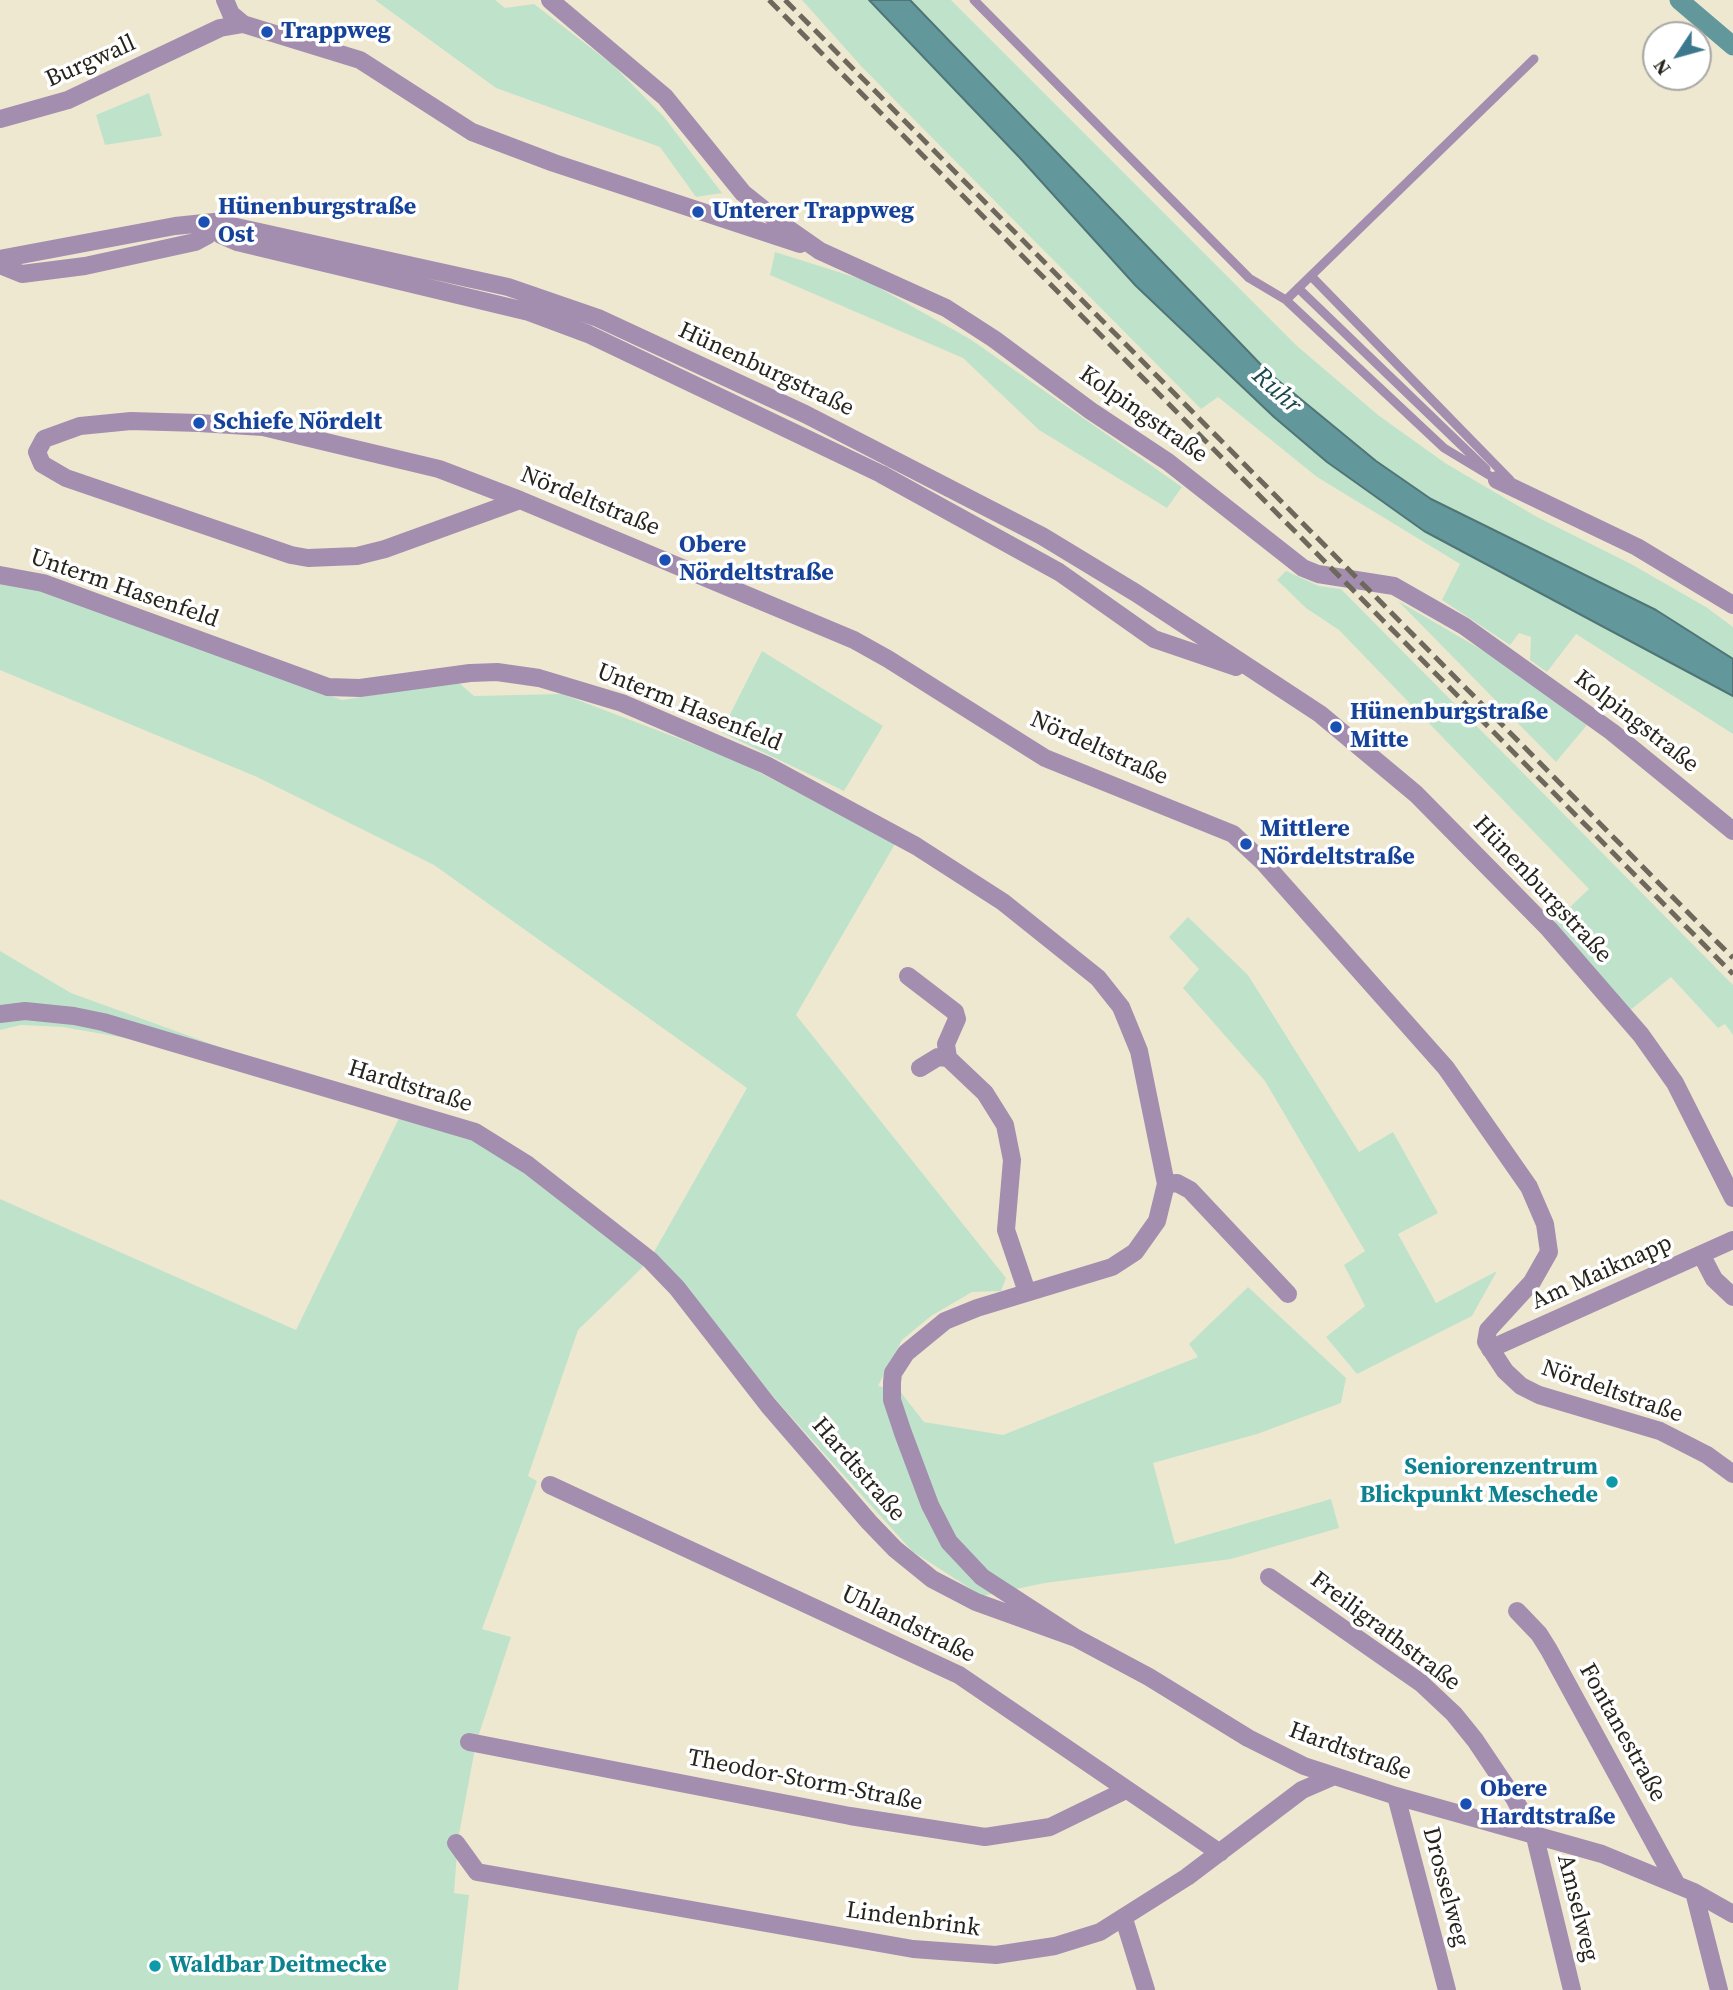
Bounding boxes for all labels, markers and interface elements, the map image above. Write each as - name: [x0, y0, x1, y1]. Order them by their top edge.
- place label: Trappweg: [281, 18, 391, 46]
- north arrow: [1642, 21, 1712, 91]
- marker: Trappweg: [259, 24, 275, 40]
- street label: Burgwall: [42, 29, 140, 95]
- text: N: [1647, 54, 1676, 80]
- place label: Hünenburgstraße Ost: [218, 194, 416, 250]
- place label: Unterer Trappweg: [712, 198, 914, 226]
- marker: Unterer Trappweg: [690, 204, 706, 220]
- marker: Hünenburgstraße Ost: [196, 214, 212, 230]
- street label: Hünenburgstraße: [674, 317, 858, 423]
- street label: Kolpingstraße: [1073, 360, 1213, 470]
- water label: Ruhr: [1245, 361, 1307, 421]
- place label: Schiefe Nördelt: [213, 409, 382, 437]
- marker: Schiefe Nördelt: [191, 415, 207, 431]
- street label: Nördeltstraße: [516, 461, 664, 543]
- place label: Obere Nördeltstraße: [679, 532, 834, 588]
- street label: Unterm Hasenfeld: [26, 543, 222, 635]
- marker: Obere Nördeltstraße: [657, 552, 673, 568]
- street label: Unterm Hasenfeld: [592, 658, 786, 758]
- street label: Kolpingstraße: [1568, 664, 1704, 780]
- place label: Hünenburgstraße Mitte: [1350, 699, 1548, 755]
- street label: Nördeltstraße: [1026, 706, 1172, 792]
- marker: Hünenburgstraße Mitte: [1328, 719, 1344, 735]
- street label: Hünenburgstraße: [1467, 811, 1617, 969]
- place label: Mittlere Nördeltstraße: [1260, 816, 1415, 872]
- marker: Mittlere Nördeltstraße: [1238, 836, 1254, 852]
- street label: Hardtstraße: [344, 1054, 476, 1120]
- street label: Am Maiknapp: [1527, 1229, 1677, 1317]
- street label: Nördeltstraße: [1537, 1354, 1687, 1430]
- street label: Hardtstraße: [805, 1412, 911, 1528]
- place label: Seniorenzentrum Blickpunkt Meschede: [1360, 1454, 1598, 1510]
- marker: Seniorenzentrum Blickpunkt Meschede: [1604, 1474, 1620, 1490]
- street label: Freiligrathstraße: [1304, 1566, 1466, 1698]
- street label: Uhlandstraße: [836, 1580, 980, 1670]
- street label: Fontanestraße: [1572, 1659, 1672, 1807]
- street label: Hardtstraße: [1285, 1716, 1415, 1788]
- street label: Theodor-Storm-Straße: [685, 1744, 925, 1818]
- place label: Obere Hardtstraße: [1480, 1776, 1616, 1832]
- marker: Obere Hardtstraße: [1458, 1796, 1474, 1812]
- street label: Drosselweg: [1415, 1824, 1475, 1950]
- street label: Amselweg: [1550, 1851, 1604, 1965]
- street label: Lindenbrink: [844, 1896, 982, 1944]
- place label: Waldbar Deitmecke: [169, 1952, 387, 1980]
- marker: Waldbar Deitmecke: [147, 1958, 163, 1974]

